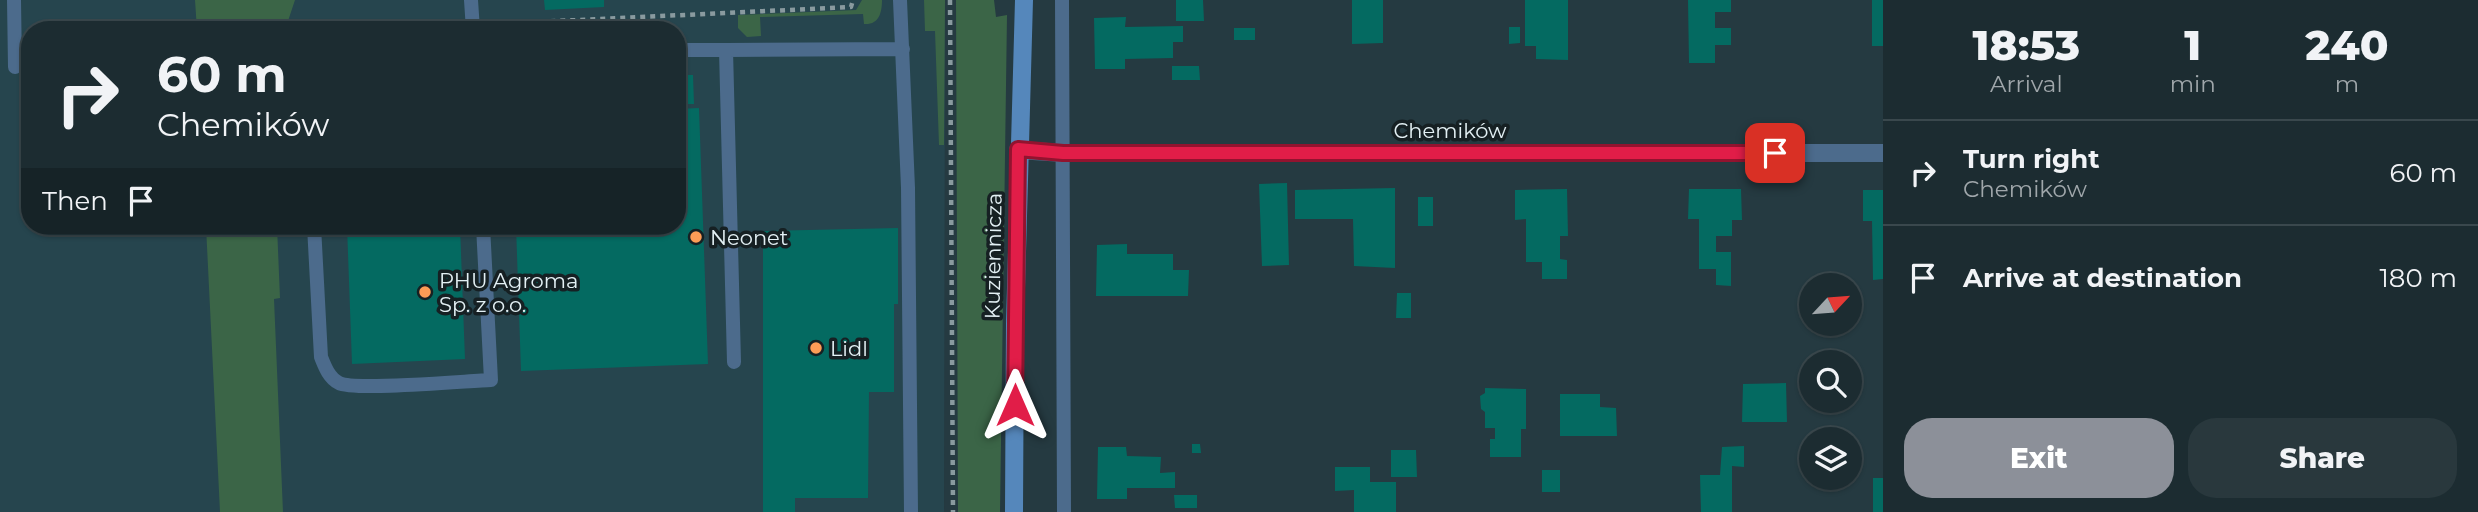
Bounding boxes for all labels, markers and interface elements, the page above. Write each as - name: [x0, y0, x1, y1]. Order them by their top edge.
- text: 18:53: [1973, 19, 2080, 71]
- text: 1: [2184, 19, 2201, 71]
- text: 240: [2305, 19, 2388, 71]
- text: 60 m: [157, 45, 287, 104]
- icon: right: [42, 49, 133, 140]
- text: Arrival: [1990, 70, 2063, 98]
- text: min: [2170, 70, 2216, 98]
- text: m: [2335, 70, 2359, 98]
- text: Chemików: [157, 105, 329, 144]
- street label: Chemików: [1393, 118, 1507, 143]
- pin: [1745, 123, 1805, 183]
- icon: arrive: [1756, 134, 1794, 172]
- text: Turn right: [1963, 143, 2099, 175]
- icon: right: [1904, 154, 1942, 192]
- text: 60 m: [2390, 157, 2457, 189]
- text: Chemików: [1963, 175, 2087, 203]
- icon: arrive: [122, 182, 160, 220]
- text: Then: [42, 185, 108, 217]
- street label: Kuziennicza: [979, 193, 1007, 319]
- place label: Neonet: [710, 225, 788, 250]
- marker: Neonet: [688, 229, 704, 245]
- icon: arrive: [1904, 259, 1942, 297]
- text: Arrive at destination: [1963, 262, 2242, 294]
- text: 180 m: [2379, 262, 2457, 294]
- place label: PHU Agroma Sp. z o.o.: [439, 268, 578, 317]
- north arrow: [1799, 273, 1862, 336]
- map controls: [1799, 273, 1862, 490]
- marker: PHU Agroma Sp. z o.o.: [417, 284, 433, 300]
- place label: Lidl: [830, 336, 868, 361]
- marker: Lidl: [808, 340, 824, 356]
- button: search: [1799, 350, 1862, 413]
- position arrow: [978, 368, 1052, 442]
- button: Exit: [1904, 418, 2174, 498]
- button: Share: [2188, 418, 2457, 498]
- button: layers: [1799, 427, 1862, 490]

